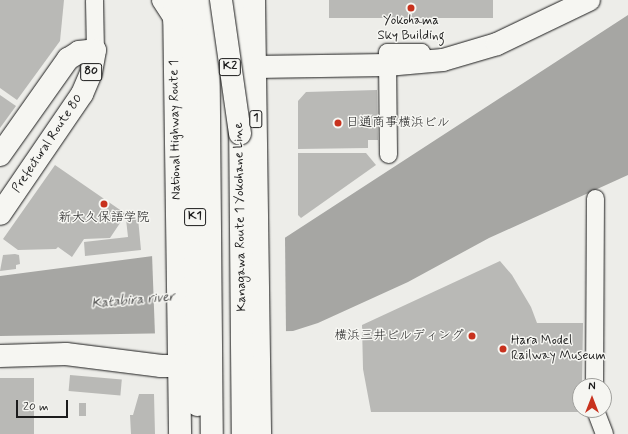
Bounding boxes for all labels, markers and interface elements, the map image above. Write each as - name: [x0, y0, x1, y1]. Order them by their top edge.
- marker: Yokohama Sky Building: [406, 3, 416, 13]
- place label: Yokohama Sky Building: [377, 14, 445, 45]
- road number: K2: [218, 57, 242, 77]
- road number: 80: [80, 62, 102, 82]
- street label: National Highway Route 1: [167, 62, 185, 198]
- street label: Prefectural Route 80: [11, 94, 85, 194]
- road number: 1: [249, 109, 263, 129]
- place label: 日通商事横浜ビル: [346, 115, 450, 131]
- marker: 日通商事横浜ビル: [333, 118, 343, 128]
- street label: Kanagawa Route 1 Yokohane Line: [232, 125, 250, 309]
- marker: 新大久保語学院: [99, 199, 109, 209]
- road number: K1: [184, 207, 206, 227]
- place label: 新大久保語学院: [59, 210, 149, 226]
- water label: Katabira river: [90, 288, 176, 312]
- place label: 横浜三井ビルディング: [334, 328, 464, 344]
- marker: 横浜三井ビルディング: [467, 331, 477, 341]
- place label: Hara Model Railway Museum: [511, 334, 610, 365]
- marker: Hara Model Railway Museum: [498, 344, 508, 354]
- north arrow: [572, 378, 612, 418]
- text: N: [588, 380, 596, 394]
- scale bar: [18, 392, 70, 418]
- text: 20 m: [23, 399, 49, 415]

